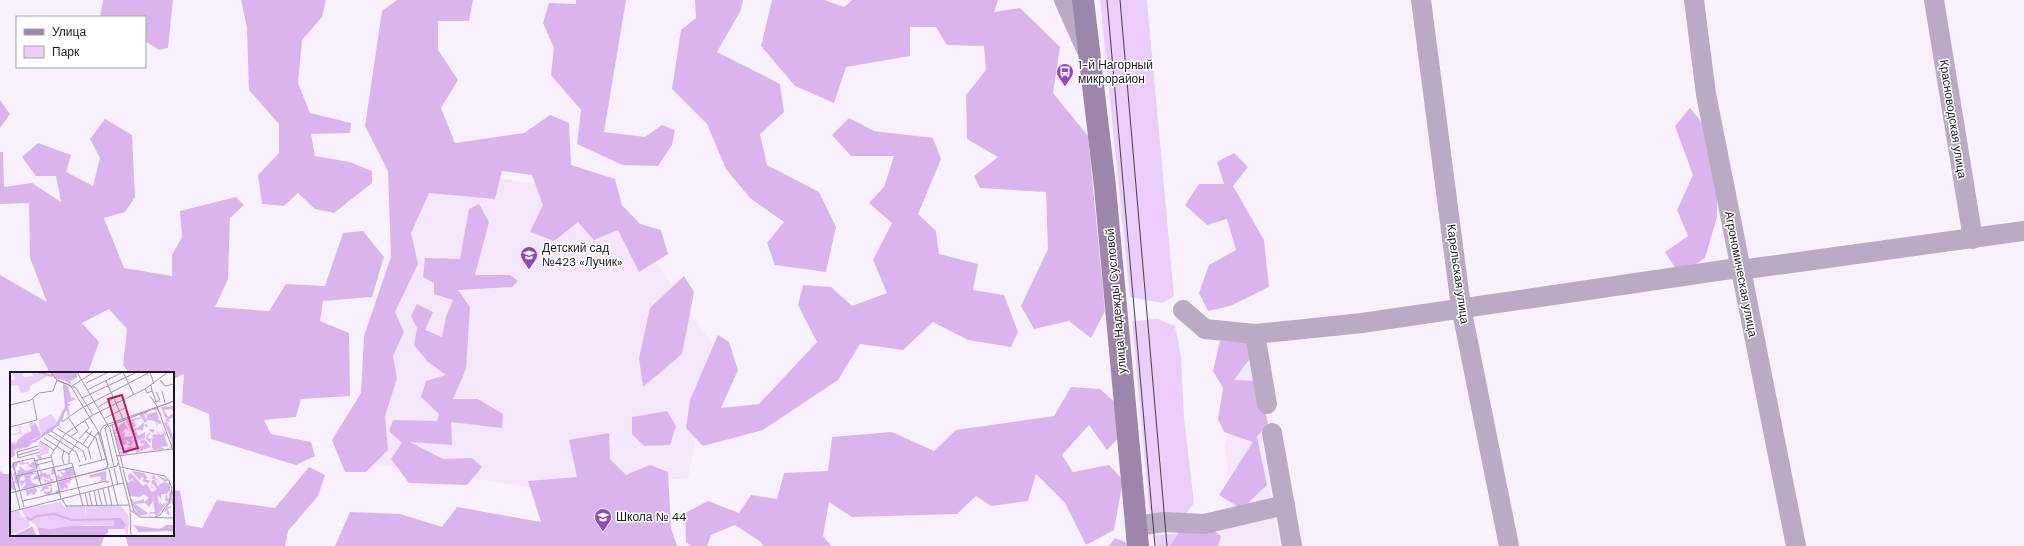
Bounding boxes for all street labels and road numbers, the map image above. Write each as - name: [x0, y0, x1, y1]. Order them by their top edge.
- street label: Красноводская улица: [1936, 58, 1970, 180]
- street label: Агрономическая улица: [1721, 210, 1761, 339]
- street label: Карельская улица: [1443, 223, 1473, 325]
- street label: улица Надежды Сусловой: [1102, 228, 1130, 374]

